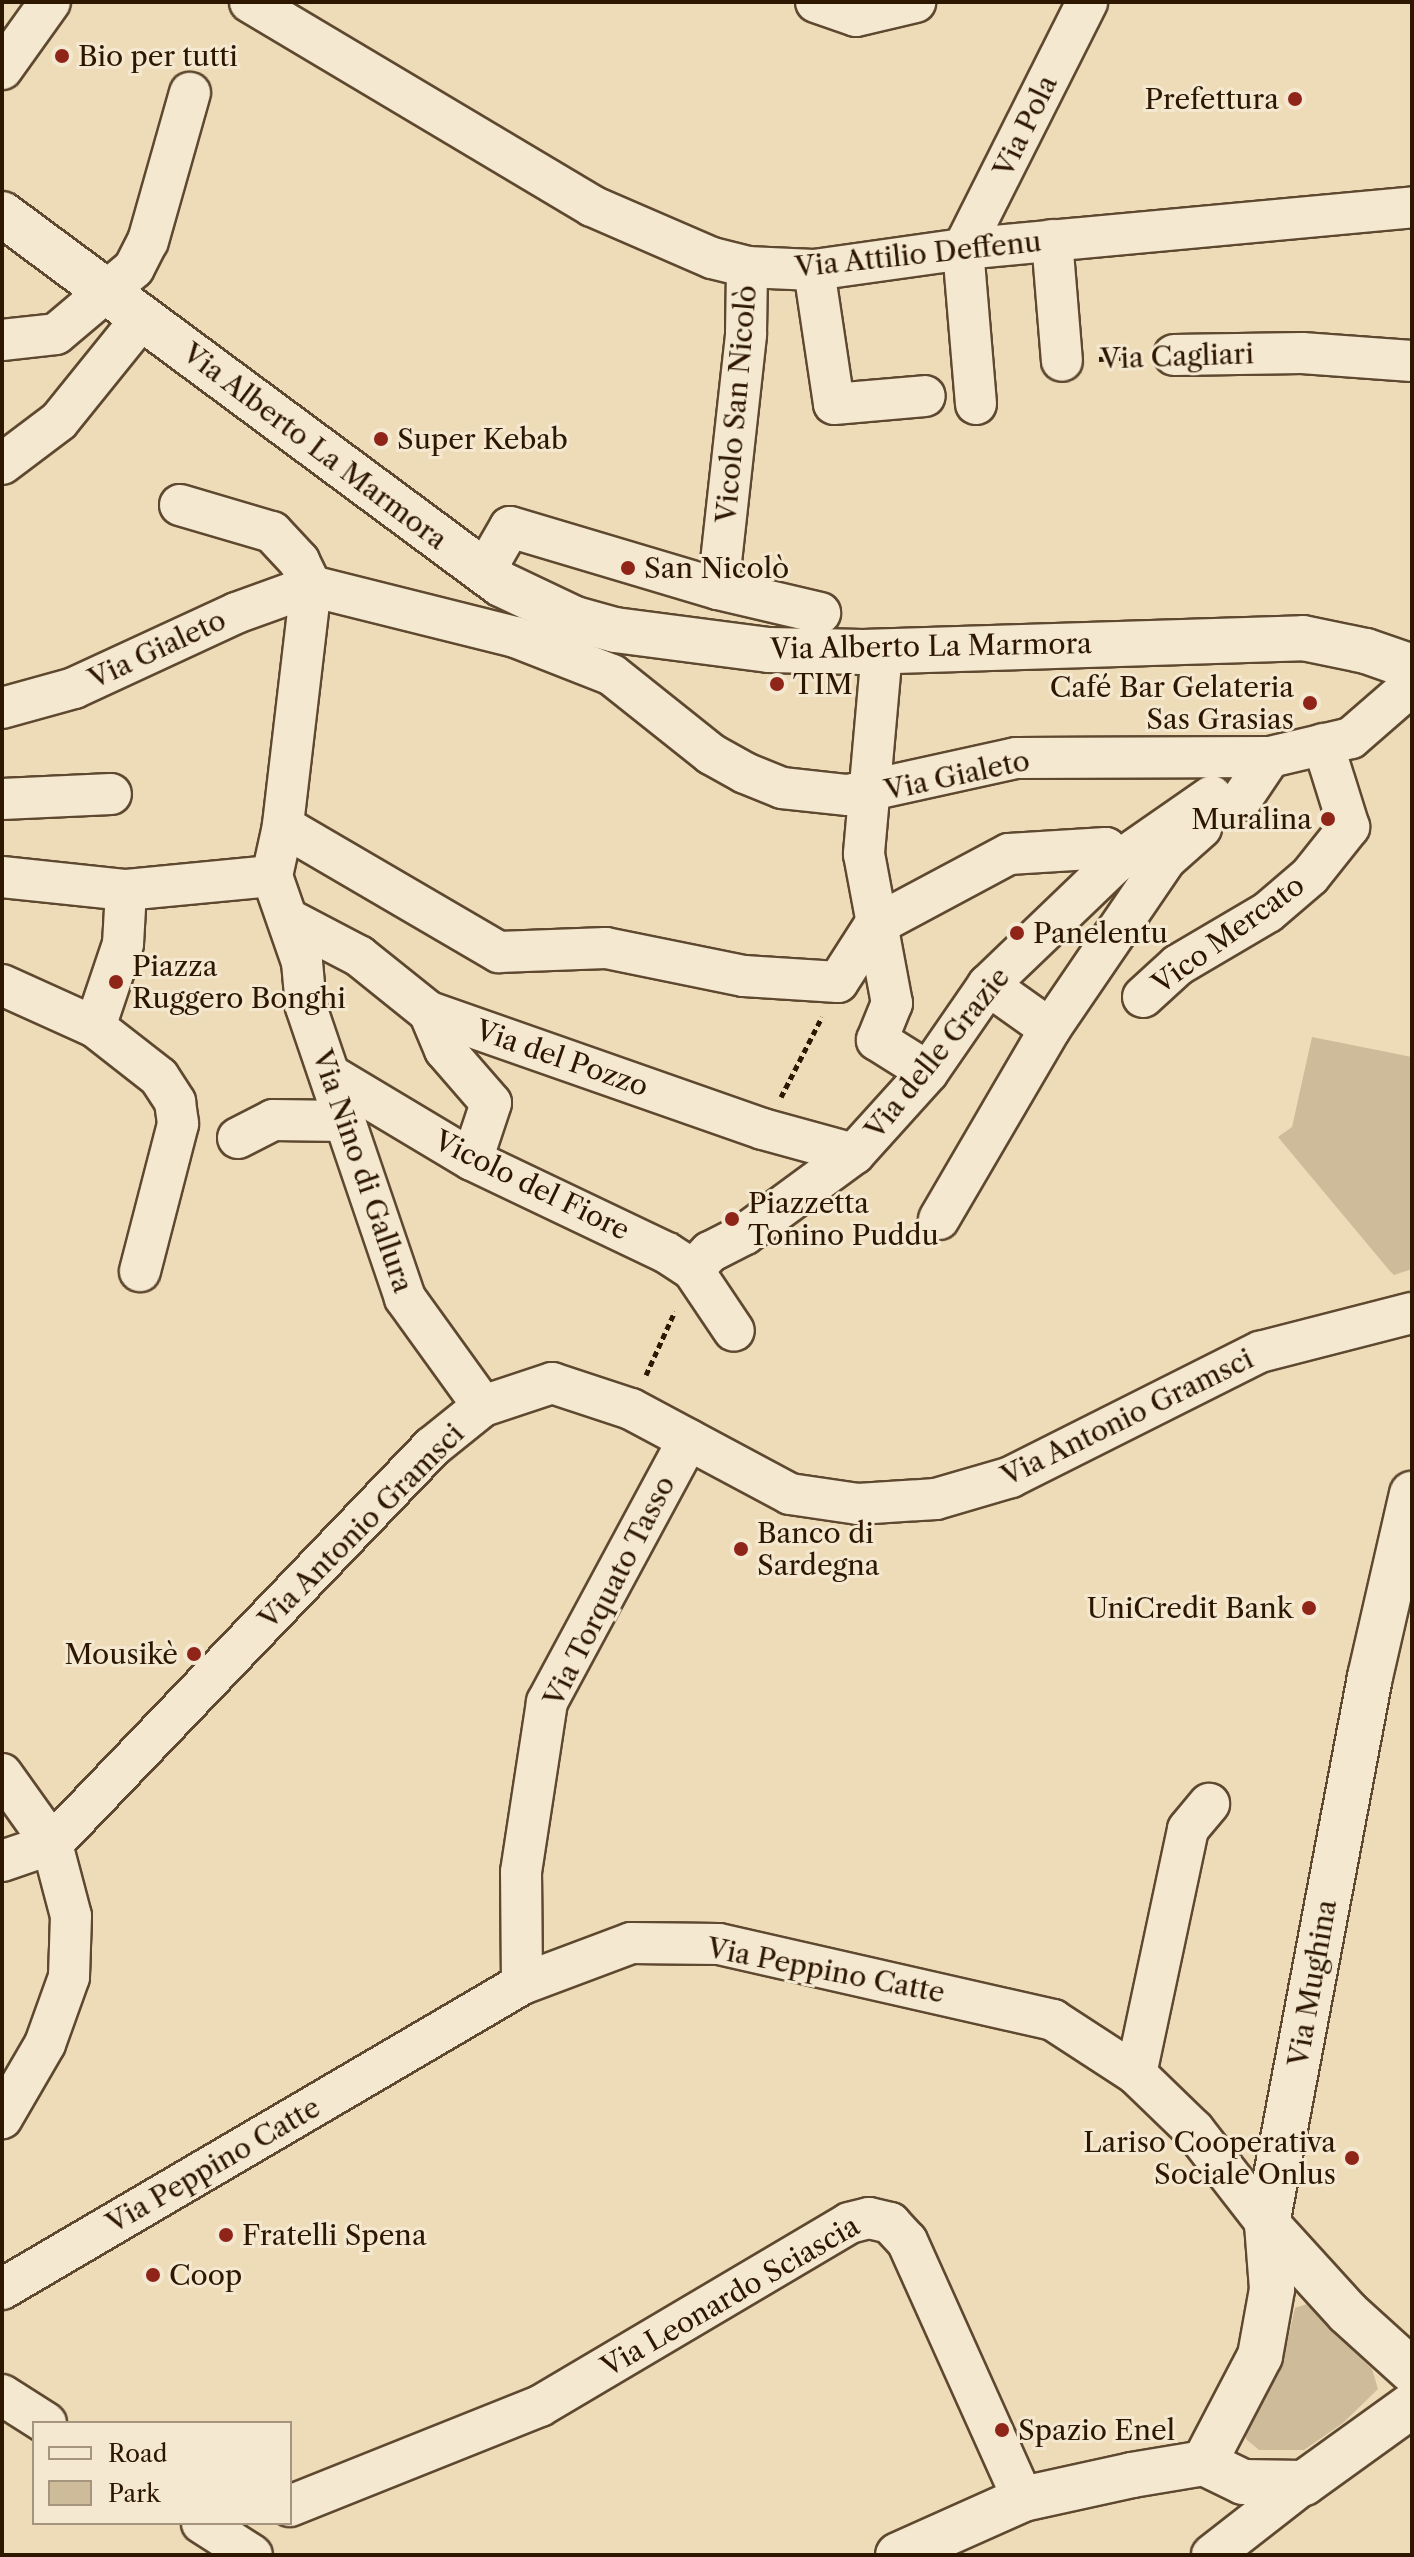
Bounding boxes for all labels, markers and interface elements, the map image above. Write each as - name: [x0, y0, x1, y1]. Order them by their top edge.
- place label: Bio per tutti: [78, 39, 238, 73]
- marker: Bio per tutti: [53, 47, 71, 65]
- street label: Via Pola: [986, 70, 1064, 182]
- place label: Prefettura: [1145, 82, 1279, 116]
- marker: Prefettura: [1286, 90, 1304, 108]
- street label: Via Attilio Deffenu: [792, 224, 1044, 284]
- street label: Vicolo San Nicolò: [709, 284, 763, 524]
- street label: Via Alberto La Marmora: [176, 335, 454, 557]
- street label: Via Cagliari: [1099, 337, 1255, 375]
- place label: Super Kebab: [397, 422, 569, 456]
- marker: Super Kebab: [372, 430, 390, 448]
- place label: San Nicolò: [644, 551, 789, 585]
- marker: San Nicolò: [619, 559, 637, 577]
- street label: Via Gialeto: [83, 603, 231, 695]
- street label: Via Alberto La Marmora: [769, 626, 1093, 666]
- place label: TIM: [793, 667, 853, 701]
- place label: Café Bar Gelateria Sas Grasias: [1049, 670, 1294, 736]
- marker: TIM: [768, 675, 786, 693]
- marker: Café Bar Gelateria Sas Grasias: [1301, 694, 1319, 712]
- street label: Via Gialeto: [881, 743, 1033, 807]
- place label: Muralina: [1191, 802, 1312, 836]
- marker: Muralina: [1319, 810, 1337, 828]
- street label: Vico Mercato: [1146, 868, 1310, 1000]
- place label: Panelentu: [1033, 916, 1168, 950]
- marker: Panelentu: [1008, 924, 1026, 942]
- place label: Piazza Ruggero Bonghi: [132, 949, 346, 1015]
- street label: Via delle Grazie: [858, 960, 1016, 1146]
- marker: Piazza Ruggero Bonghi: [107, 973, 125, 991]
- street label: Via del Pozzo: [471, 1013, 653, 1103]
- street label: Via Nino di Gallura: [306, 1045, 420, 1297]
- street label: Vicolo del Fiore: [429, 1123, 635, 1247]
- place label: Piazzetta Tonino Puddu: [748, 1186, 939, 1252]
- marker: Piazzetta Tonino Puddu: [723, 1210, 741, 1228]
- street label: Via Antonio Gramsci: [995, 1341, 1259, 1493]
- street label: Via Antonio Gramsci: [251, 1416, 471, 1636]
- street label: Via Torquato Tasso: [536, 1469, 682, 1713]
- place label: Banco di Sardegna: [757, 1516, 880, 1582]
- marker: Banco di Sardegna: [732, 1540, 750, 1558]
- place label: UniCredit Bank: [1087, 1591, 1293, 1625]
- marker: UniCredit Bank: [1300, 1599, 1318, 1617]
- place label: Mousikè: [64, 1637, 178, 1671]
- marker: Mousikè: [185, 1645, 203, 1663]
- street label: Via Mughina: [1281, 1897, 1343, 2069]
- street label: Via Peppino Catte: [704, 1930, 948, 2010]
- street label: Via Peppino Catte: [100, 2090, 326, 2240]
- place label: Lariso Cooperativa Sociale Onlus: [1083, 2125, 1336, 2191]
- marker: Lariso Cooperativa Sociale Onlus: [1343, 2149, 1361, 2167]
- street label: Via Leonardo Sciascia: [595, 2208, 865, 2384]
- place label: Fratelli Spena: [242, 2218, 427, 2252]
- marker: Fratelli Spena: [217, 2226, 235, 2244]
- place label: Coop: [169, 2258, 242, 2292]
- marker: Coop: [144, 2266, 162, 2284]
- place label: Spazio Enel: [1018, 2413, 1175, 2447]
- legend: [32, 2421, 292, 2525]
- marker: Spazio Enel: [993, 2421, 1011, 2439]
- text: Road: [108, 2439, 167, 2468]
- text: Park: [108, 2479, 160, 2508]

